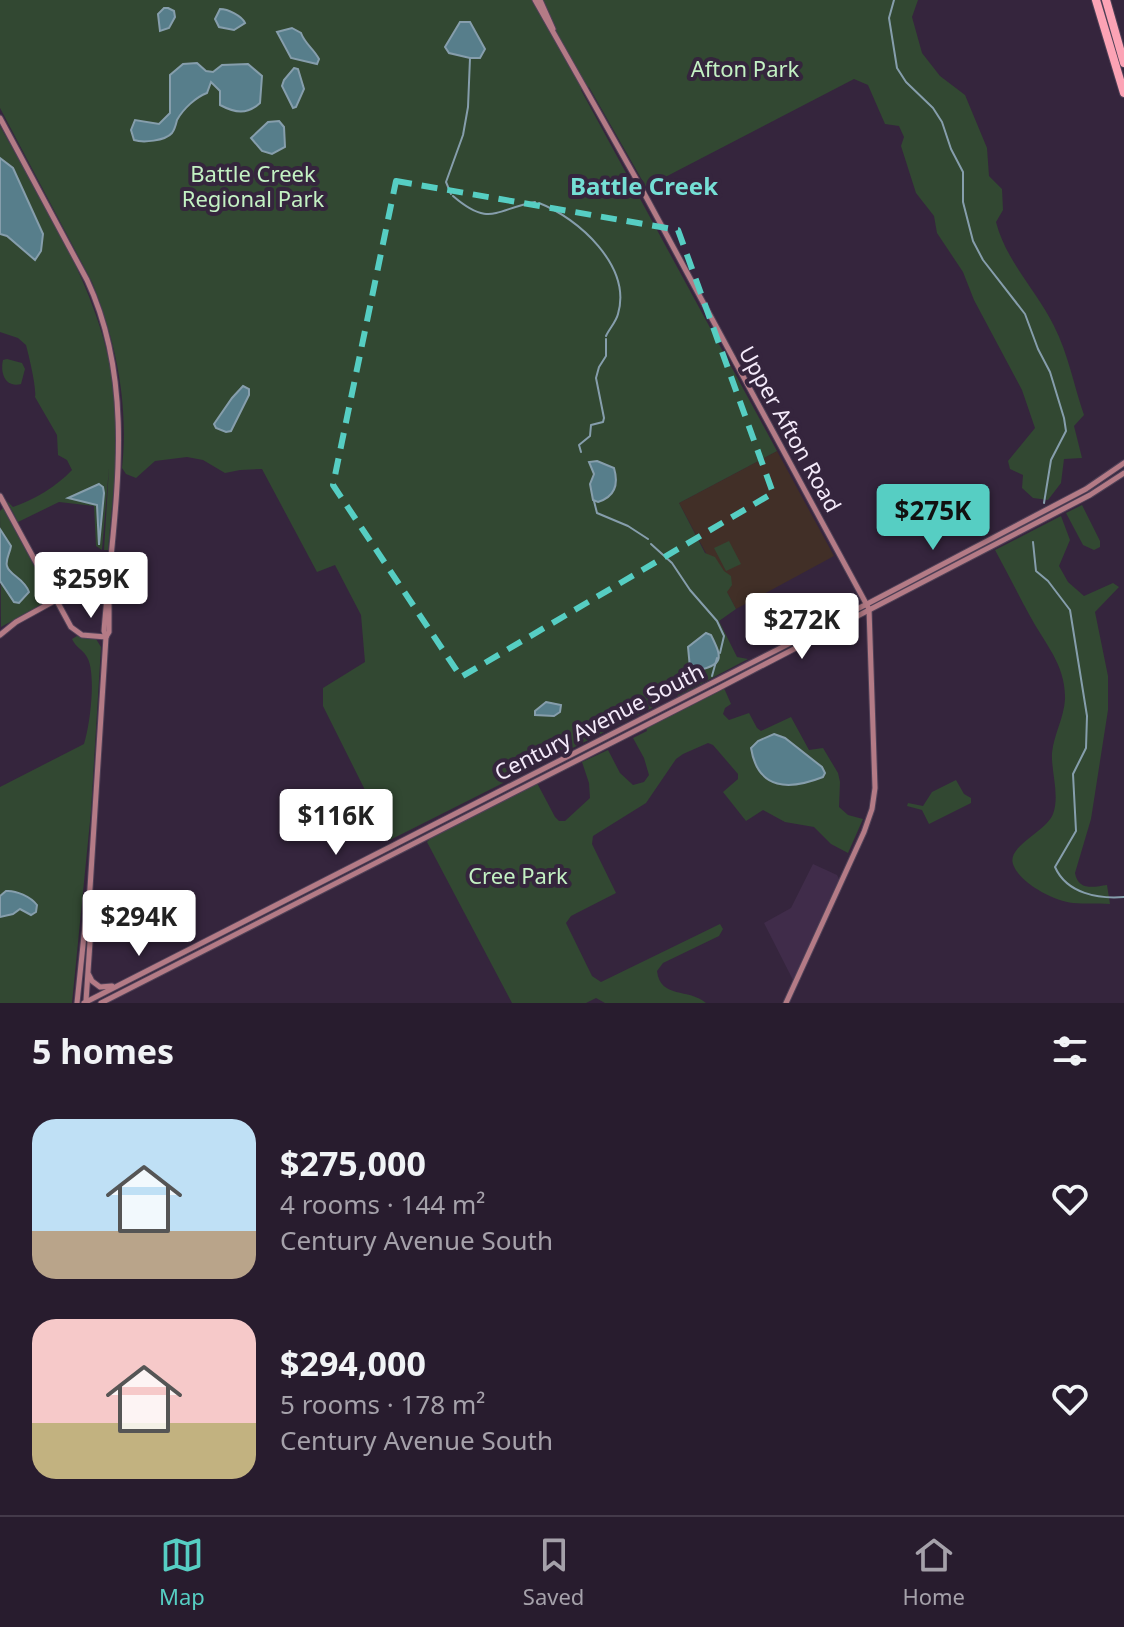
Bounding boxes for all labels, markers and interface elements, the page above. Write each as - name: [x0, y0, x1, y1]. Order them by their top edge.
- park label: Afton Park: [691, 53, 800, 83]
- park label: Battle Creek Regional Park: [182, 158, 324, 213]
- district label: Battle Creek: [570, 169, 718, 202]
- street label: Upper Afton Road: [733, 340, 849, 517]
- pin: $275K: [877, 484, 989, 552]
- text: $275K: [895, 492, 971, 528]
- pin: $259K: [35, 552, 147, 620]
- text: $259K: [53, 560, 129, 596]
- pin: $272K: [746, 593, 858, 661]
- text: $272K: [764, 601, 840, 637]
- street label: Century Avenue South: [489, 655, 708, 787]
- pin: $116K: [280, 789, 392, 857]
- text: $116K: [298, 797, 374, 833]
- park label: Cree Park: [468, 860, 568, 890]
- pin: $294K: [83, 890, 195, 958]
- text: $294K: [101, 898, 177, 934]
- text: 5 homes: [32, 1028, 174, 1074]
- icon: filters: [1048, 1029, 1092, 1073]
- text: $275,000: [280, 1140, 426, 1186]
- icon: home: [96, 1151, 192, 1247]
- icon: heart: [1048, 1177, 1092, 1221]
- text: 4 rooms · 144 m²: [280, 1186, 485, 1222]
- text: Century Avenue South: [280, 1222, 553, 1258]
- text: $294,000: [280, 1340, 426, 1386]
- icon: home: [96, 1351, 192, 1447]
- icon: heart: [1048, 1377, 1092, 1421]
- text: 5 rooms · 178 m²: [280, 1386, 485, 1422]
- text: Century Avenue South: [280, 1422, 553, 1458]
- tab: Map: [159, 1533, 205, 1611]
- tab: Saved: [523, 1533, 584, 1611]
- tab: Home: [902, 1533, 965, 1611]

